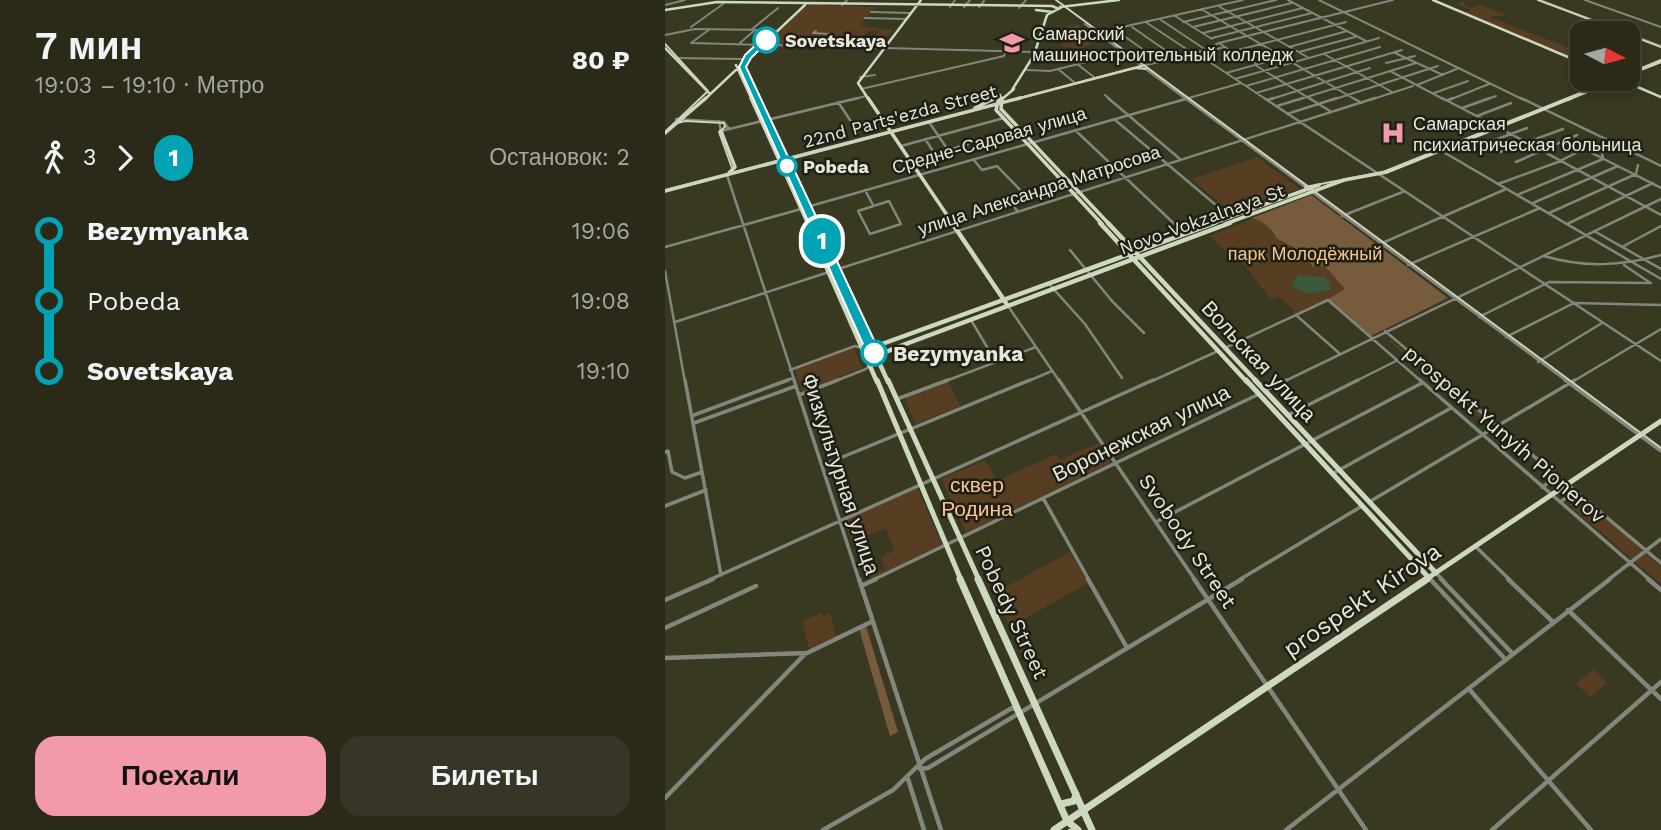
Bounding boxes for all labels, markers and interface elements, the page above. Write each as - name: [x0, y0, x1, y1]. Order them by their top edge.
- north arrow: [1570, 21, 1640, 91]
- map controls: [1570, 21, 1640, 91]
- place label: Самарский машиностроительный колледж: [1032, 23, 1293, 65]
- text: 7 мин: [35, 24, 143, 68]
- marker: Sovetskaya: [753, 27, 779, 53]
- school or university icon: Самарский машиностроительный колледж: [998, 29, 1026, 57]
- place label: Sovetskaya: [785, 30, 887, 51]
- text: 80 ₽: [572, 45, 630, 75]
- text: 19:03 – 19:10 · Метро: [35, 72, 264, 99]
- street label: 22nd Parts'ezda Street: [801, 80, 999, 152]
- street label: Средне-Садовая улица: [890, 102, 1089, 178]
- place label: Самарская психиатрическая больница: [1413, 113, 1642, 155]
- hospital icon: Самарская психиатрическая больница: [1379, 119, 1407, 147]
- icon: walk: [35, 139, 73, 177]
- icon: forward: [106, 139, 144, 177]
- street label: улица Александра Матросова: [915, 141, 1164, 239]
- text: 3: [83, 144, 96, 171]
- text: 1: [168, 144, 179, 172]
- text: Остановок: 2: [489, 144, 630, 171]
- marker: Pobeda: [777, 156, 797, 176]
- place label: Pobeda: [803, 156, 870, 177]
- street label: Novo-Vokzalnaya St: [1117, 179, 1288, 259]
- text: Bezymyanka: [87, 216, 248, 246]
- text: 19:06: [572, 218, 630, 245]
- line badge: 1: [799, 218, 845, 264]
- text: 1: [817, 227, 827, 255]
- park label: парк Молодёжный: [1228, 243, 1382, 264]
- text: Pobeda: [87, 286, 181, 316]
- text: 19:08: [572, 288, 630, 315]
- street label: Вольская улица: [1196, 295, 1322, 427]
- marker: Bezymyanka: [861, 340, 887, 366]
- street label: prospekt Yunyih Pionerov: [1399, 340, 1611, 528]
- place label: Bezymyanka: [893, 341, 1024, 366]
- text: Sovetskaya: [87, 356, 233, 386]
- text: 19:10: [577, 358, 630, 385]
- street label: Физкультурная улица: [797, 370, 885, 578]
- street label: Воронежская улица: [1048, 379, 1234, 487]
- street label: Svobody Street: [1134, 469, 1242, 613]
- park label: сквер Родина: [941, 472, 1013, 521]
- street label: prospekt Kirova: [1278, 537, 1446, 663]
- street label: Pobedy Street: [970, 541, 1054, 683]
- button: Поехали: [35, 736, 326, 816]
- button: Билеты: [340, 736, 630, 816]

